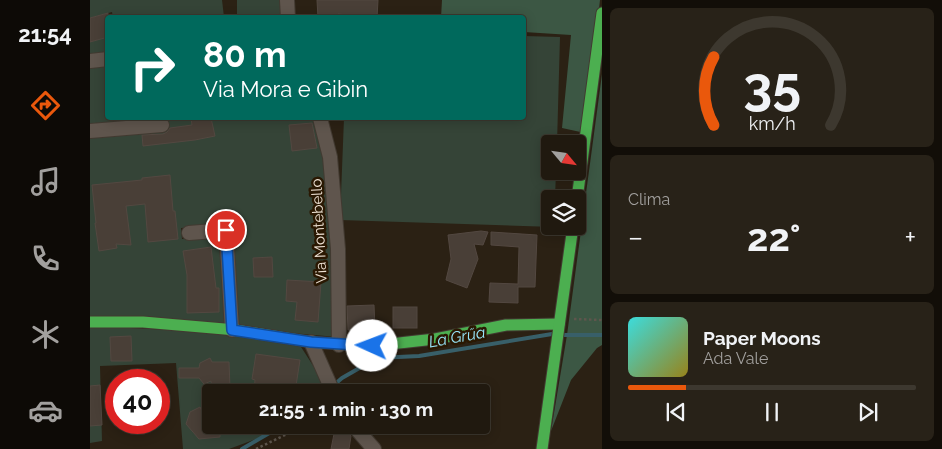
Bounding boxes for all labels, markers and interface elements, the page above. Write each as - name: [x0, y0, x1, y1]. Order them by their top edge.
- text: 21:54: [18, 21, 72, 47]
- text: 80 m: [203, 34, 287, 75]
- icon: right: [120, 35, 185, 100]
- text: 35: [743, 55, 801, 116]
- text: Via Mora e Gibin: [203, 76, 368, 102]
- icon: directions: [28, 88, 63, 123]
- text: km/h: [748, 113, 796, 134]
- north arrow: [541, 135, 586, 180]
- map controls: [541, 135, 586, 235]
- icon: music: [28, 164, 63, 199]
- street label: Via Montebello: [307, 178, 331, 284]
- button: layers: [541, 190, 586, 235]
- text: Clima: [628, 190, 670, 209]
- pin: [205, 209, 247, 251]
- text: 22°: [747, 215, 800, 260]
- icon: arrive: [212, 216, 240, 244]
- text: −: [628, 221, 643, 254]
- text: +: [904, 221, 916, 254]
- icon: phone: [28, 241, 63, 276]
- icon: climate: [28, 317, 63, 352]
- position arrow: [345, 319, 397, 371]
- water label: La Grűa: [427, 323, 487, 351]
- text: Paper Moons: [703, 327, 821, 349]
- text: Ada Vale: [703, 349, 768, 368]
- speed limit sign: 40: [105, 369, 170, 434]
- icon: car: [28, 393, 63, 428]
- text: 21:55 · 1 min · 130 m: [259, 398, 433, 420]
- icon: previous: [662, 398, 690, 426]
- icon: pause: [758, 398, 786, 426]
- icon: next: [854, 398, 882, 426]

